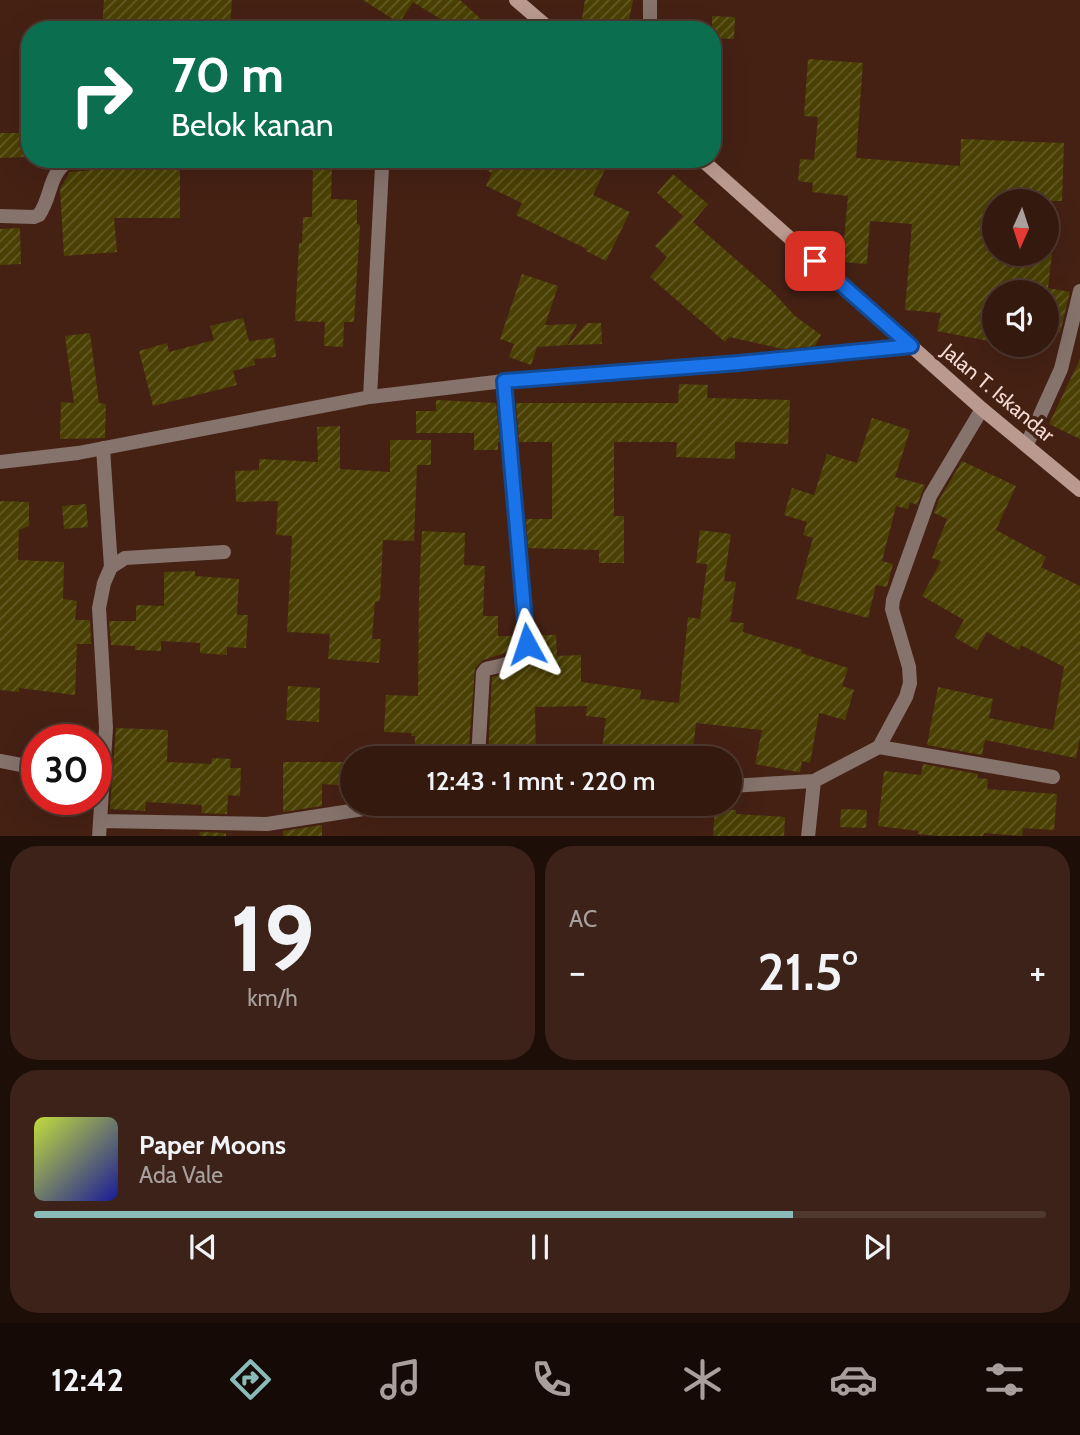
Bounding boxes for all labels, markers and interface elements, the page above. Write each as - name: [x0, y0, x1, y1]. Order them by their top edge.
- text: 70 m: [171, 45, 284, 104]
- icon: right: [56, 49, 147, 140]
- text: Belok kanan: [171, 105, 334, 144]
- north arrow: [982, 189, 1059, 266]
- map controls: [982, 189, 1059, 357]
- pin: [785, 231, 845, 291]
- icon: arrive: [796, 242, 834, 280]
- button: sound: [982, 280, 1059, 357]
- street label: Jalan T. Iskandar: [936, 338, 1060, 447]
- position arrow: [490, 607, 564, 681]
- speed limit sign: 30: [21, 724, 112, 815]
- text: 12:43 · 1 mnt · 220 m: [427, 765, 655, 797]
- text: 19: [230, 883, 315, 994]
- text: AC: [569, 905, 597, 933]
- text: 21.5°: [757, 940, 858, 1003]
- text: −: [569, 948, 586, 995]
- text: +: [1029, 948, 1046, 995]
- text: km/h: [247, 984, 298, 1012]
- text: Paper Moons: [139, 1129, 286, 1161]
- text: Ada Vale: [139, 1161, 223, 1189]
- icon: previous: [184, 1228, 222, 1266]
- icon: pause: [521, 1228, 559, 1266]
- icon: next: [858, 1228, 896, 1266]
- icon: directions: [226, 1355, 275, 1404]
- icon: music: [376, 1355, 425, 1404]
- icon: phone: [527, 1355, 576, 1404]
- icon: climate: [678, 1355, 727, 1404]
- icon: car: [829, 1355, 878, 1404]
- icon: filters: [980, 1355, 1029, 1404]
- text: 12:42: [51, 1360, 124, 1399]

